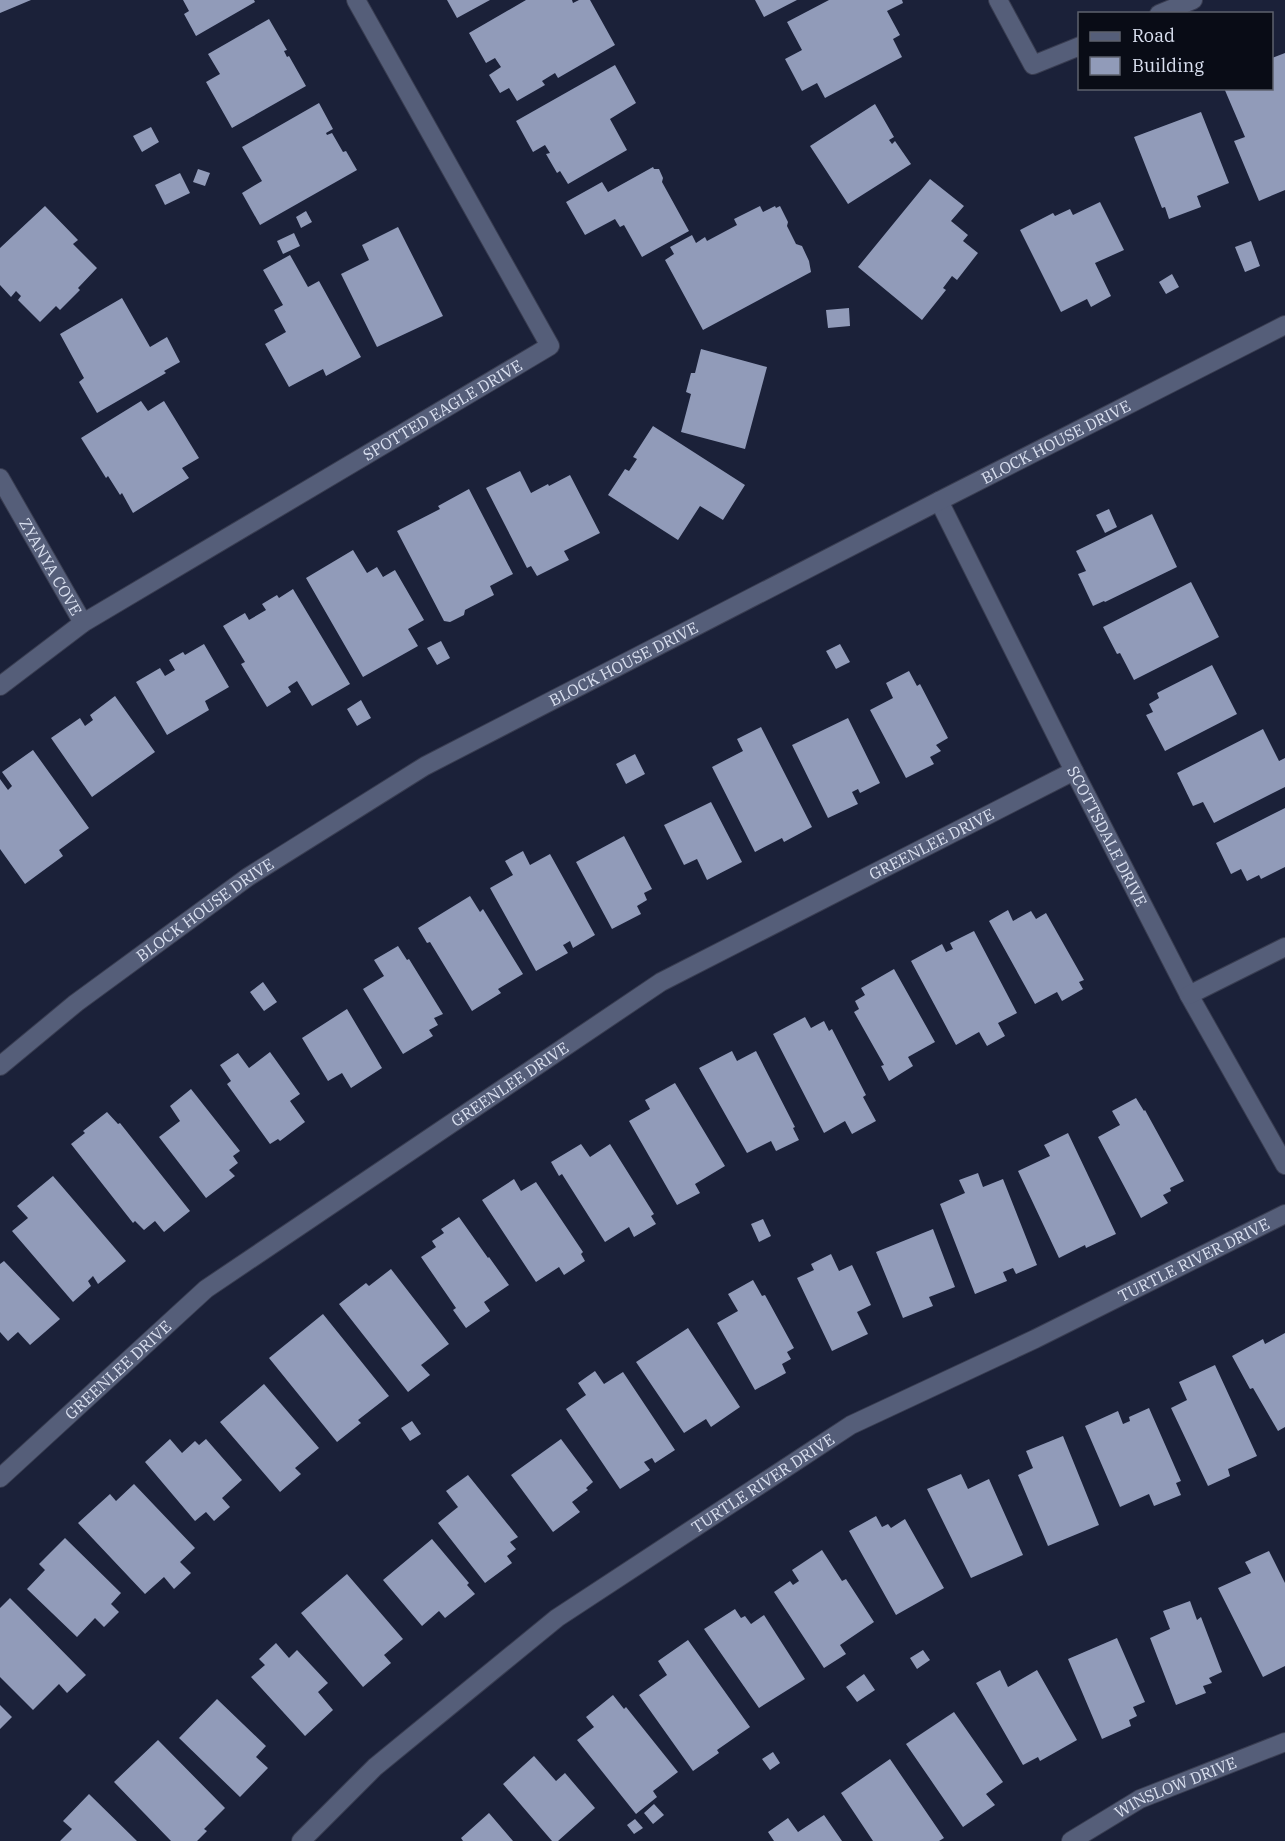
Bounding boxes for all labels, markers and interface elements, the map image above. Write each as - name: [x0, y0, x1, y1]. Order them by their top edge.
- legend: [1078, 12, 1273, 90]
- text: Road: [1132, 24, 1175, 47]
- text: Building: [1132, 54, 1204, 77]
- street label: SPOTTED EAGLE DRIVE: [359, 355, 526, 465]
- street label: BLOCK HOUSE DRIVE: [978, 395, 1134, 488]
- street label: ZYANYA COVE: [15, 514, 86, 619]
- street label: BLOCK HOUSE DRIVE: [546, 617, 701, 710]
- street label: SCOTTSDALE DRIVE: [1063, 762, 1152, 910]
- street label: GREENLEE DRIVE: [866, 804, 997, 884]
- street label: BLOCK HOUSE DRIVE: [132, 853, 277, 966]
- street label: GREENLEE DRIVE: [447, 1037, 572, 1131]
- street label: TURTLE RIVER DRIVE: [1115, 1213, 1273, 1306]
- street label: GREENLEE DRIVE: [60, 1316, 175, 1424]
- street label: TURTLE RIVER DRIVE: [688, 1429, 838, 1537]
- street label: WINSLOW DRIVE: [1111, 1752, 1239, 1822]

